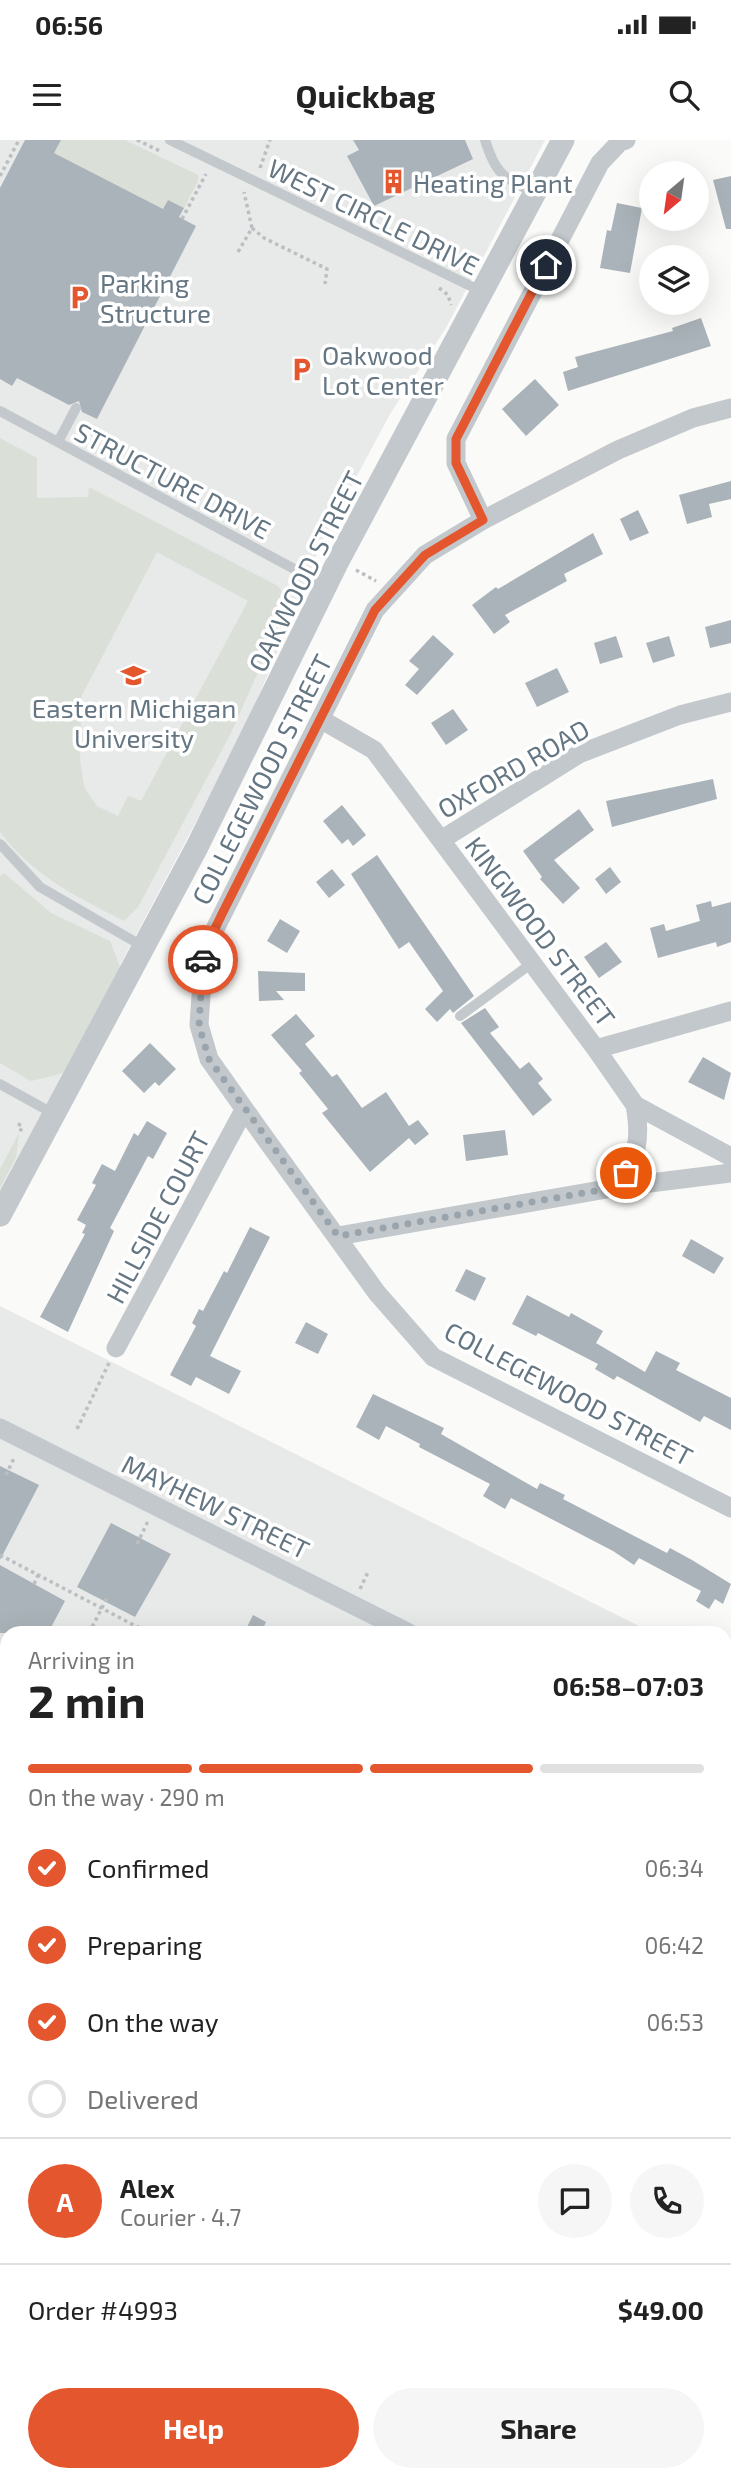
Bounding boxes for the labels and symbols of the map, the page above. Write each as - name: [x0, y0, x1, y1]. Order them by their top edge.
- street label: WEST CIRCLE DRIVE: [263, 151, 485, 281]
- north arrow: [639, 161, 709, 231]
- place label: Heating Plant: [413, 167, 573, 198]
- building icon: Heating Plant: [379, 168, 407, 196]
- pin: [516, 235, 576, 295]
- place label: Parking Structure: [100, 267, 211, 328]
- parking icon: Parking Structure: [66, 283, 94, 311]
- place label: Oakwood Lot Center: [322, 339, 444, 400]
- parking icon: Oakwood Lot Center: [288, 355, 316, 383]
- street label: STRUCTURE DRIVE: [70, 415, 276, 545]
- street label: OAKWOOD STREET: [241, 465, 369, 677]
- street label: COLLEGEWOOD STREET: [184, 649, 338, 909]
- school or university icon: Eastern Michigan University: [120, 661, 148, 689]
- place label: Eastern Michigan University: [32, 692, 236, 753]
- street label: OXFORD ROAD: [432, 712, 594, 824]
- street label: KINGWOOD STREET: [460, 830, 622, 1032]
- courier: [168, 925, 238, 995]
- street label: HILLSIDE COURT: [99, 1126, 215, 1308]
- pin: [596, 1143, 656, 1203]
- street label: COLLEGEWOOD STREET: [440, 1314, 698, 1472]
- street label: MAYHEW STREET: [117, 1447, 315, 1565]

